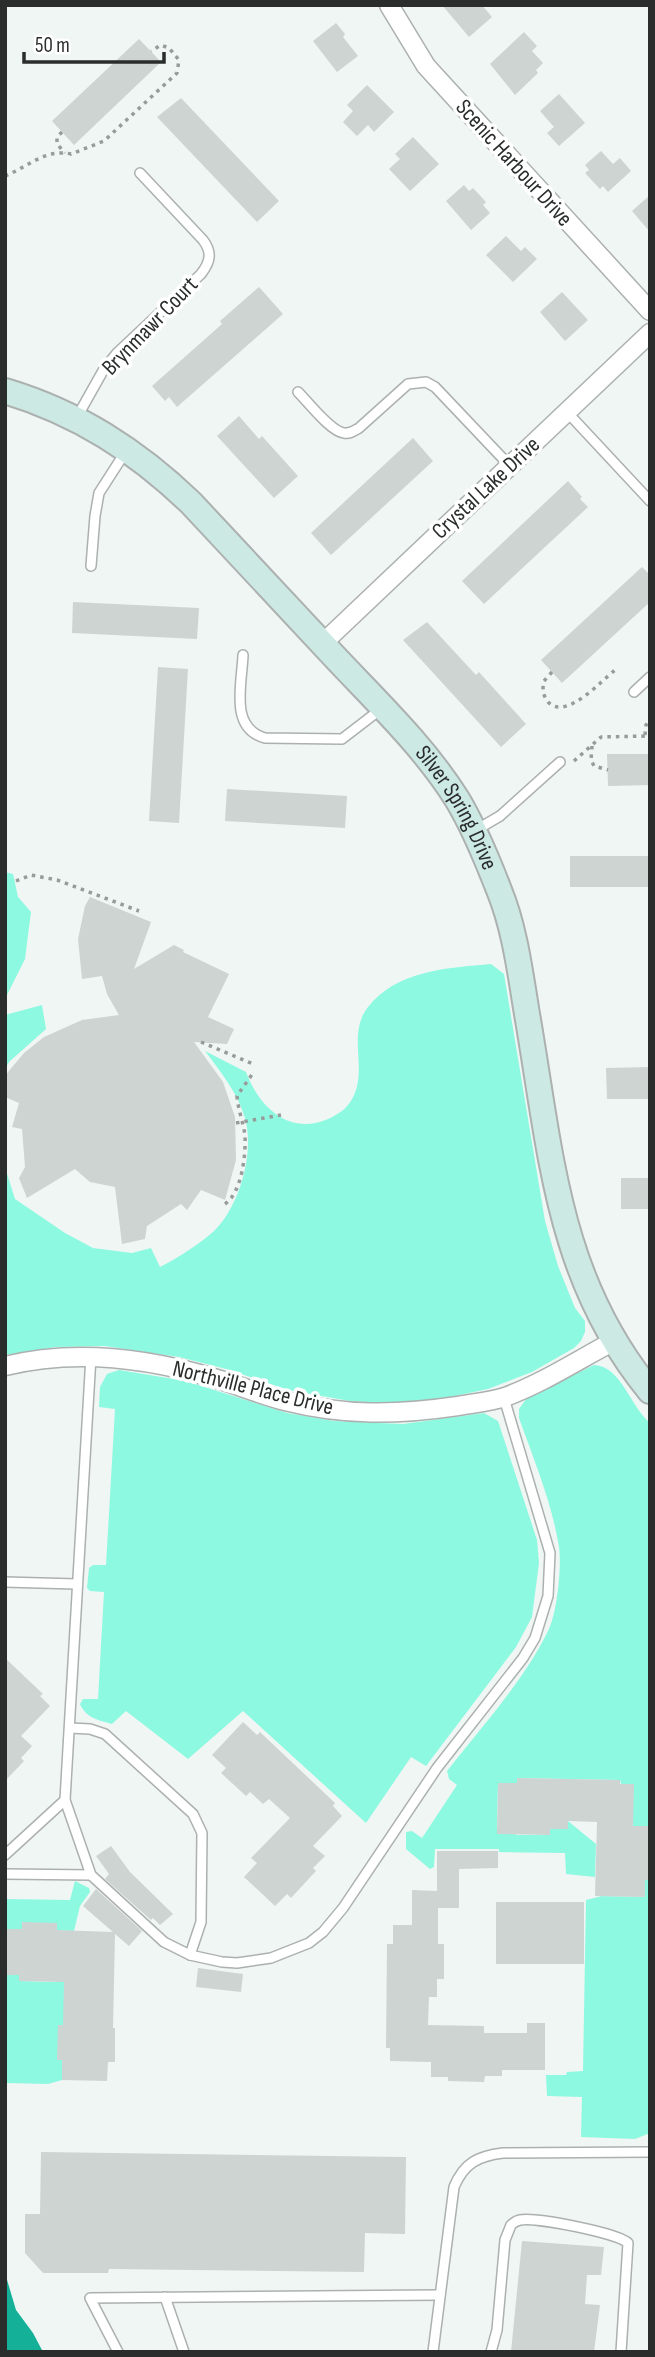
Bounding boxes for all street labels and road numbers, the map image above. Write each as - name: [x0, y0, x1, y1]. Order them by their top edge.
- street label: Scenic Harbour Drive: [450, 94, 578, 232]
- street label: Brynmawr Court: [96, 271, 204, 381]
- street label: Crystal Lake Drive: [426, 431, 546, 545]
- street label: Silver Spring Drive: [409, 740, 504, 874]
- street label: Northville Place Drive: [170, 1355, 336, 1421]

